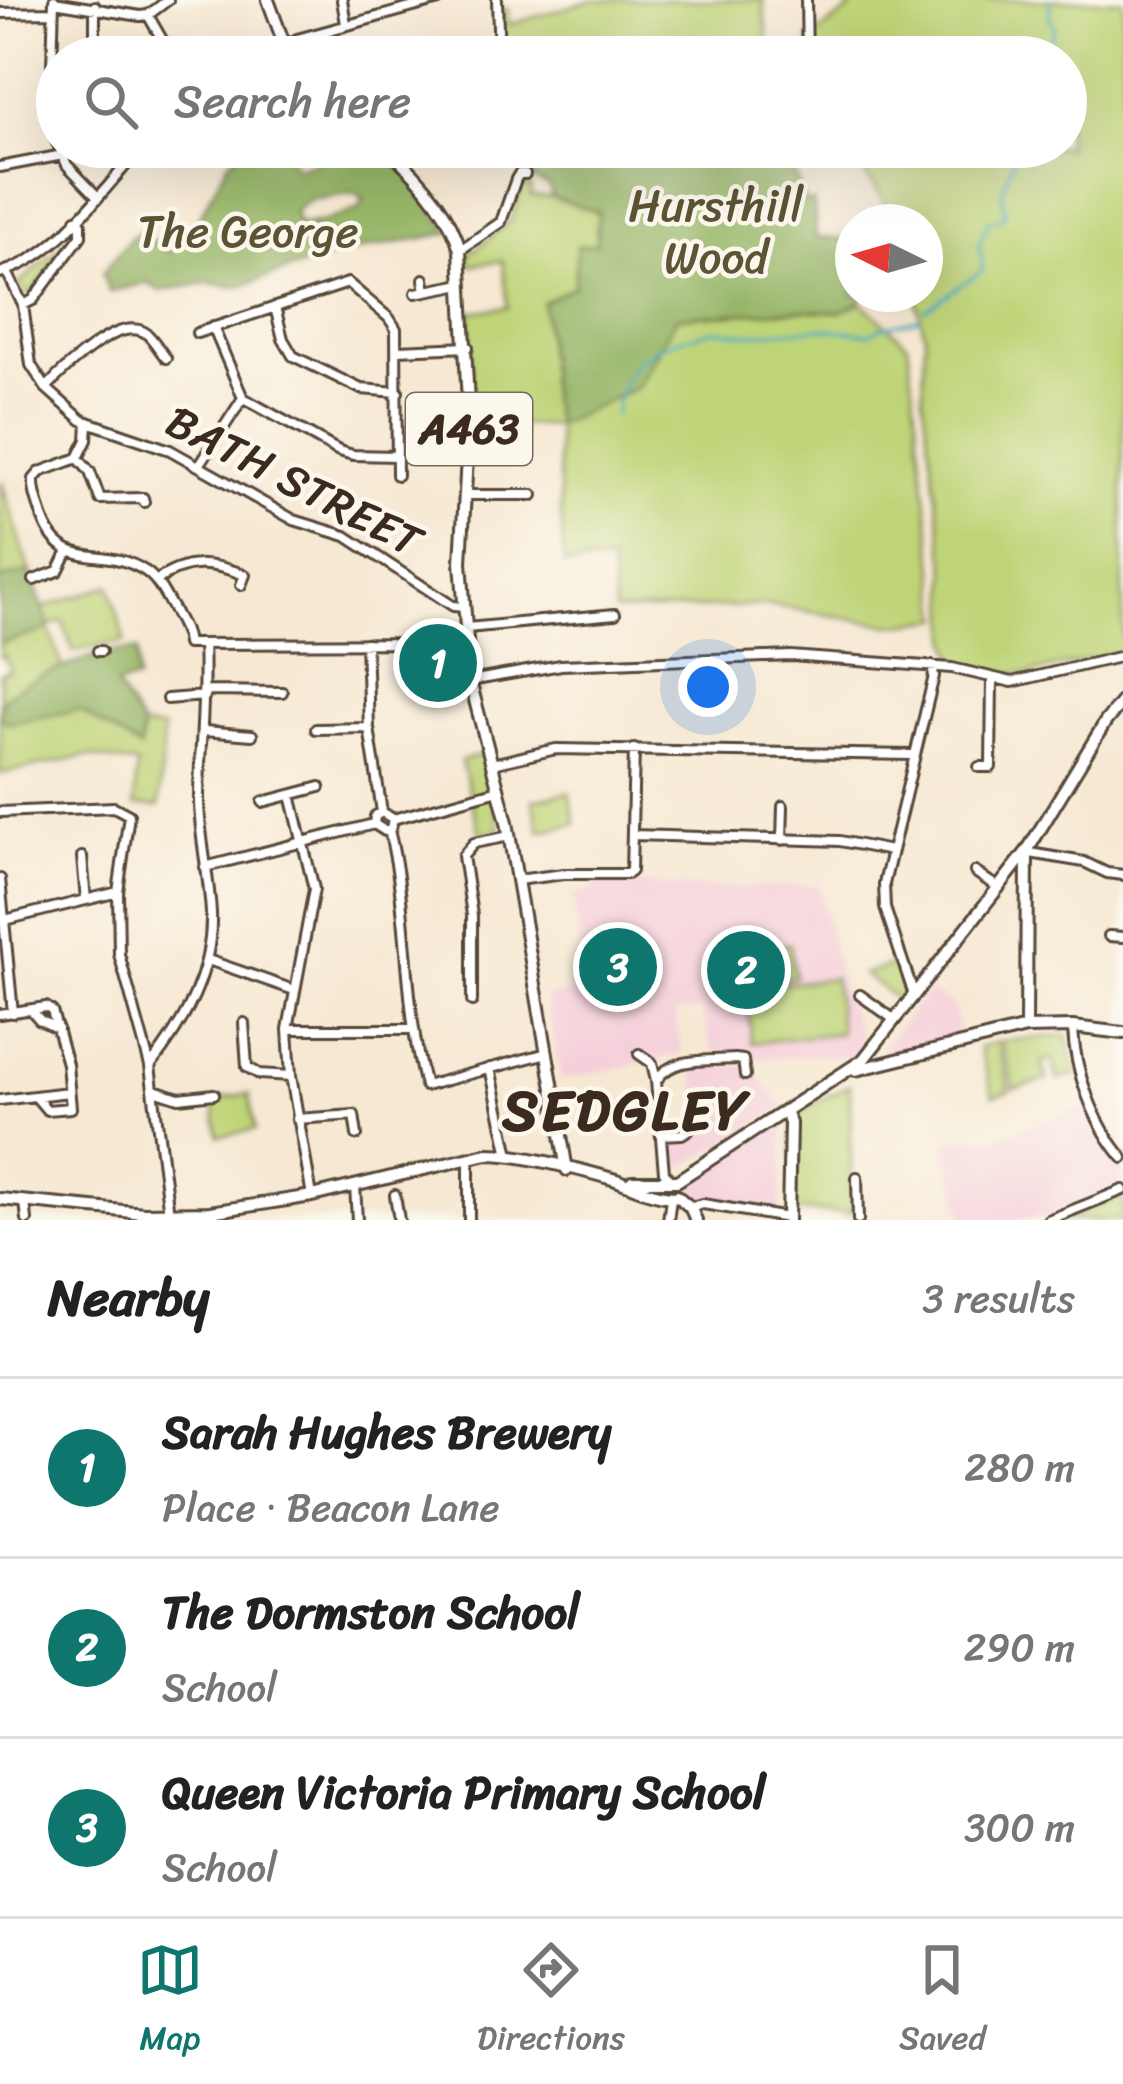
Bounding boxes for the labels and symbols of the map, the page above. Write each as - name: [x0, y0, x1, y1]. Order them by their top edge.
- park label: Hursthill Wood: [629, 166, 805, 298]
- park label: The George: [137, 192, 359, 272]
- north arrow: [835, 204, 943, 312]
- street label: BATH STREET: [151, 382, 439, 581]
- road number: A463: [406, 393, 532, 465]
- pin: 1: [399, 618, 477, 708]
- your location: [678, 657, 738, 717]
- pin: 3: [579, 922, 657, 1012]
- pin: 2: [707, 925, 785, 1015]
- district label: SEDGLEY: [501, 1060, 751, 1161]

